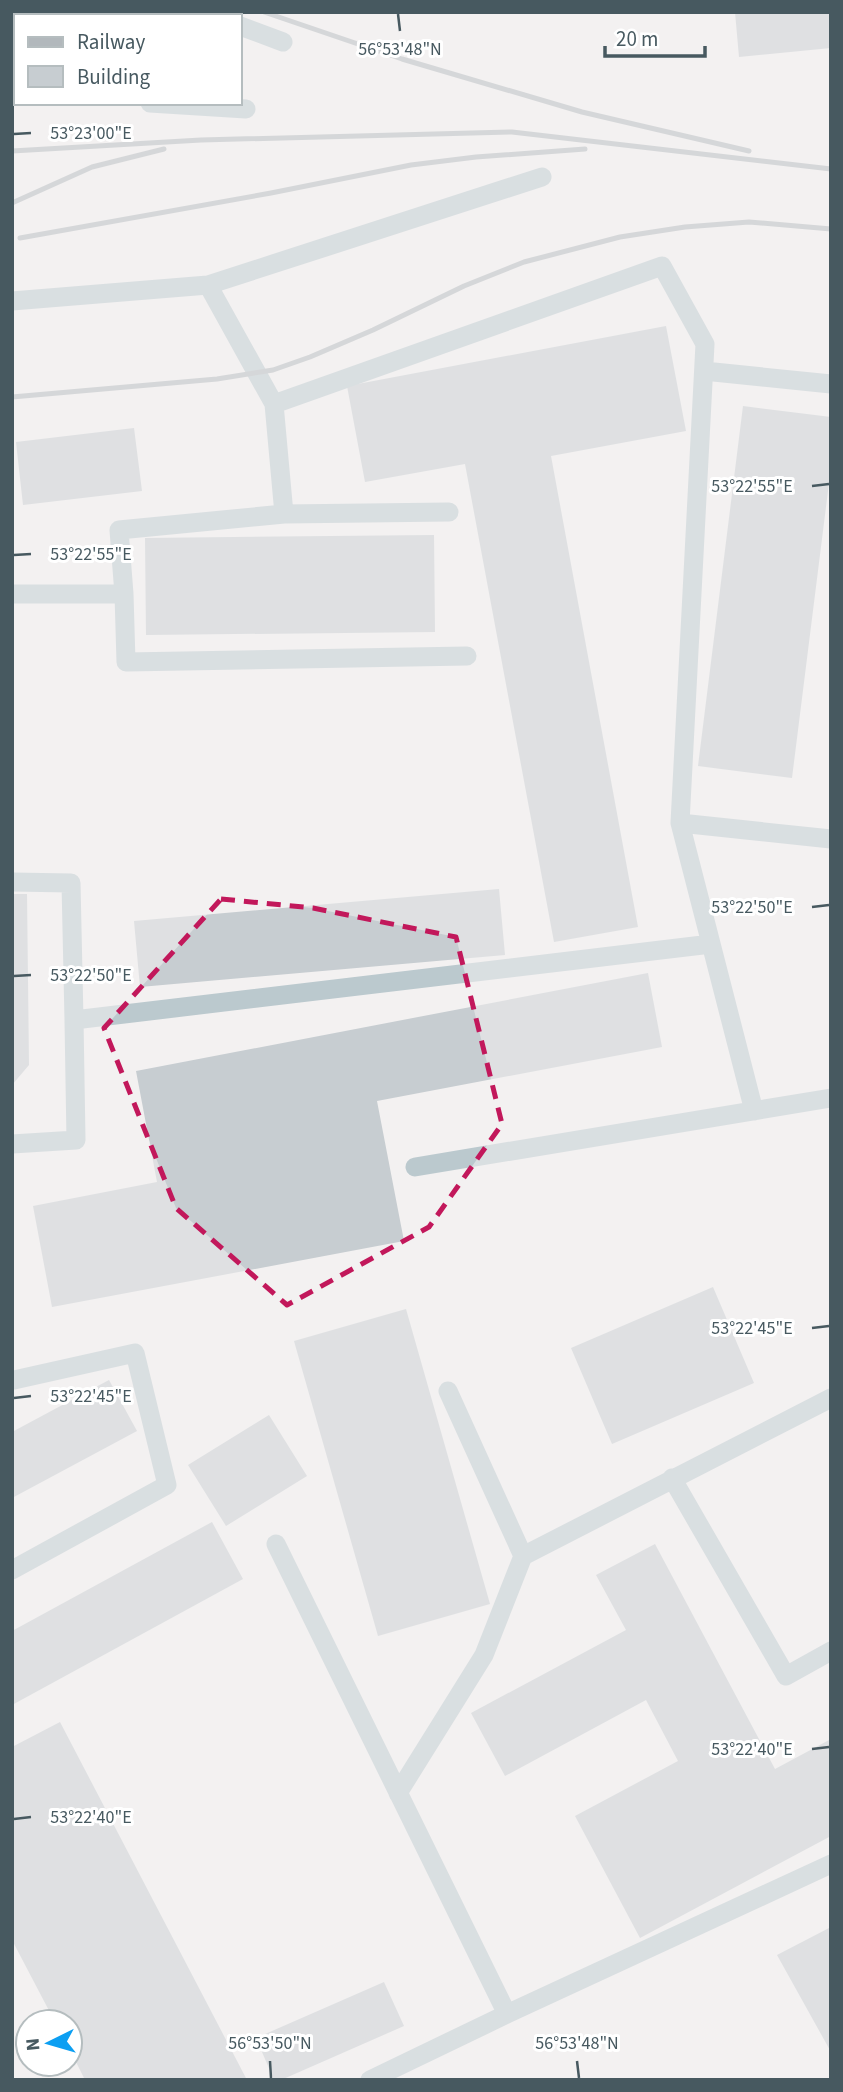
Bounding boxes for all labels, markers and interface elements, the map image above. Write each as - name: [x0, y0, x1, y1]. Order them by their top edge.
- legend: [14, 14, 242, 105]
- scale bar: [605, 14, 705, 58]
- text: 20 m: [616, 24, 658, 54]
- text: Railway: [77, 27, 145, 57]
- text: 56°53'48"N: [358, 37, 442, 62]
- text: Building: [77, 62, 151, 92]
- text: 53°23'00"E: [50, 121, 132, 146]
- text: 53°22'55"E: [711, 474, 793, 499]
- text: 53°22'55"E: [50, 542, 132, 567]
- text: 53°22'50"E: [711, 895, 793, 920]
- text: 53°22'50"E: [50, 963, 132, 988]
- text: 53°22'45"E: [711, 1316, 793, 1341]
- text: 53°22'45"E: [50, 1384, 132, 1409]
- text: 53°22'40"E: [711, 1737, 793, 1762]
- text: 53°22'40"E: [50, 1805, 132, 1830]
- north arrow: [14, 2008, 84, 2078]
- text: 56°53'50"N: [228, 2031, 312, 2056]
- text: 56°53'48"N: [535, 2031, 619, 2056]
- text: N: [20, 2037, 48, 2052]

